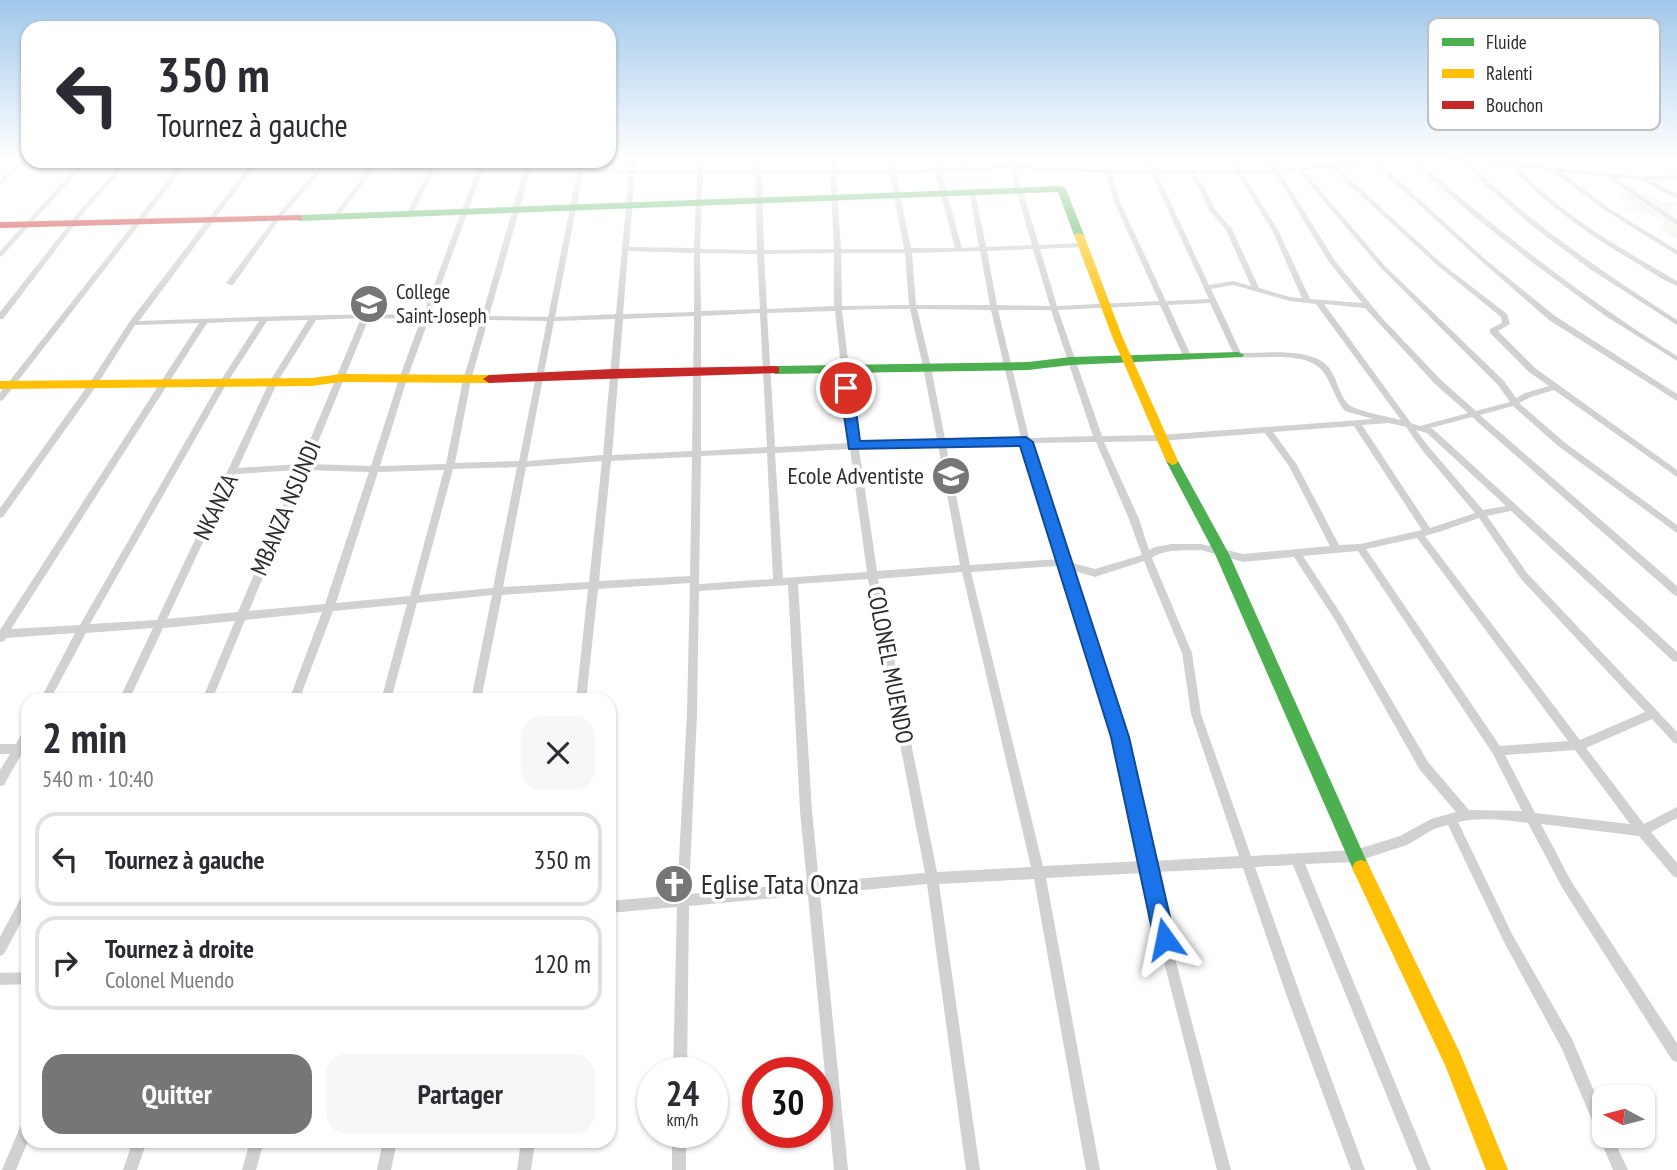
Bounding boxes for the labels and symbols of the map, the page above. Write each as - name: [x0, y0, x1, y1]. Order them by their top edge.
- legend: [1428, 18, 1660, 130]
- text: Fluide: [1486, 30, 1527, 54]
- text: Ralenti: [1486, 61, 1533, 85]
- text: Bouchon: [1486, 93, 1543, 117]
- place label: College Saint-Joseph: [396, 278, 487, 329]
- school or university icon: College Saint-Joseph: [348, 283, 390, 325]
- pin: [816, 358, 876, 418]
- street label: MBANZA NSUNDI: [243, 436, 328, 580]
- school or university icon: Ecole Adventiste: [930, 455, 972, 497]
- place label: Ecole Adventiste: [788, 460, 924, 491]
- street label: NKANZA: [186, 468, 245, 545]
- street label: COLONEL MUENDO: [860, 584, 921, 746]
- church icon: Eglise Tata Onza: [653, 863, 695, 905]
- place label: Eglise Tata Onza: [701, 865, 859, 902]
- position arrow: [1128, 902, 1202, 976]
- speed limit sign: 30: [742, 1057, 833, 1148]
- north arrow: [1592, 1085, 1656, 1148]

